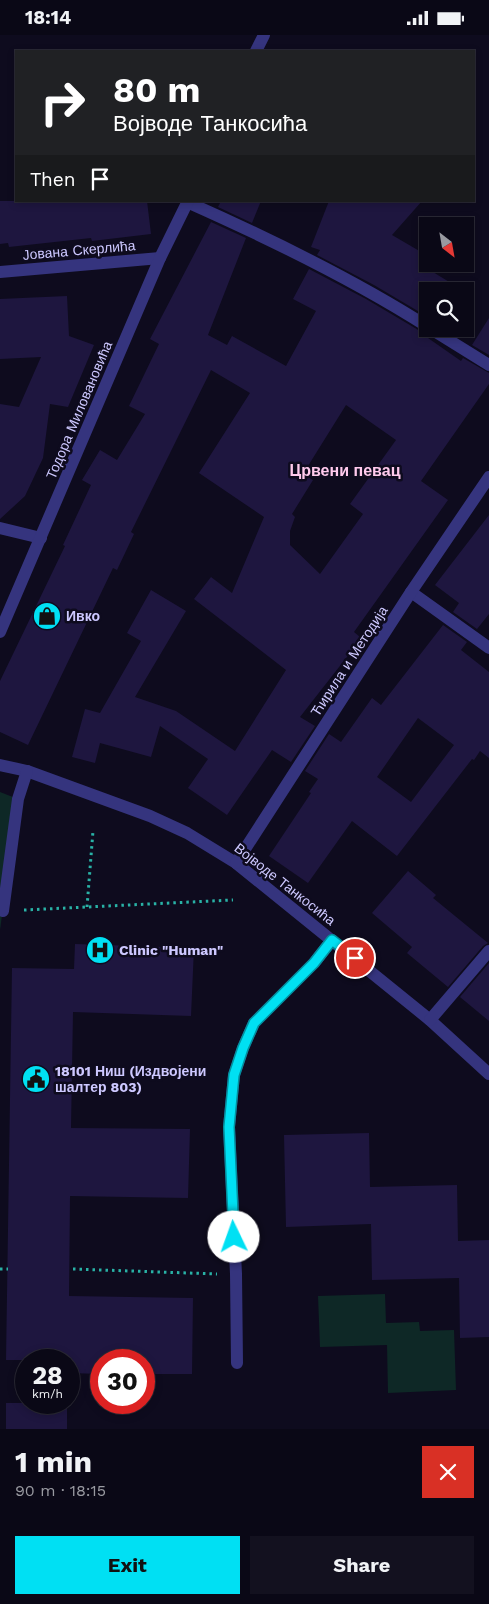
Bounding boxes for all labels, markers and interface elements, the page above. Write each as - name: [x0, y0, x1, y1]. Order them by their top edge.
- text: 18:14: [25, 6, 71, 29]
- text: 80 m: [113, 69, 200, 111]
- icon: right: [30, 70, 95, 135]
- text: Војводе Танкосића: [113, 111, 307, 136]
- icon: arrive: [86, 165, 114, 193]
- text: Then: [30, 168, 76, 191]
- north arrow: [419, 217, 474, 273]
- map controls: [419, 217, 474, 337]
- street label: Јована Скерлића: [22, 237, 136, 263]
- button: search: [419, 282, 474, 337]
- street label: Тодора Миловановића: [43, 338, 115, 481]
- district label: Црвени певац: [290, 461, 401, 480]
- shop icon: Ивко: [32, 601, 62, 631]
- street label: Ћирила и Методија: [307, 603, 391, 719]
- place label: Ивко: [66, 608, 100, 624]
- street label: Војводе Танкосића: [231, 840, 339, 928]
- hospital icon: Clinic "Human": [85, 935, 115, 965]
- pin: [334, 937, 376, 979]
- place label: Clinic "Human": [119, 942, 223, 958]
- icon: arrive: [341, 944, 369, 972]
- place label: 18101 Ниш (Издвојени шалтер 803): [55, 1063, 206, 1095]
- public building icon: 18101 Ниш (Издвојени шалтер 803): [21, 1064, 51, 1094]
- position arrow: [207, 1210, 259, 1262]
- speed limit sign: 30: [90, 1349, 155, 1414]
- text: 28: [32, 1361, 63, 1390]
- text: km/h: [32, 1387, 63, 1401]
- text: 1 min: [15, 1444, 92, 1479]
- button: close: [422, 1446, 474, 1498]
- text: 90 m · 18:15: [15, 1481, 106, 1500]
- button: Exit: [15, 1536, 240, 1594]
- button: Share: [250, 1536, 474, 1594]

